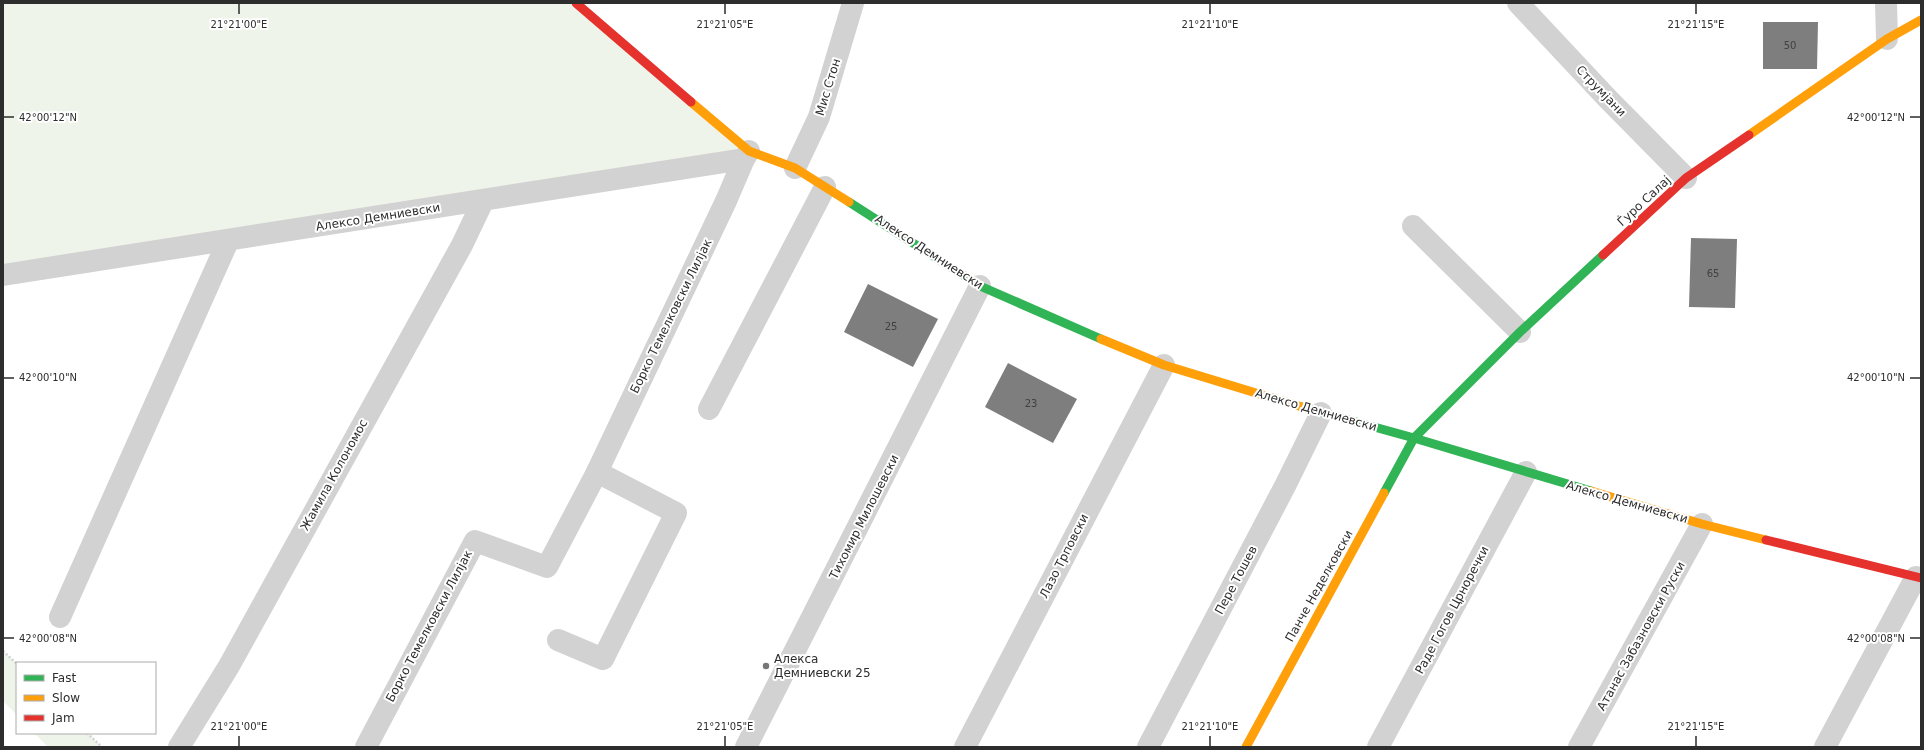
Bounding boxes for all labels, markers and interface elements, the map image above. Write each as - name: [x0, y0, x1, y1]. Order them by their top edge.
- text: 21°21'00"E: [211, 19, 267, 30]
- text: 21°21'05"E: [697, 19, 753, 30]
- text: 21°21'10"E: [1182, 19, 1238, 30]
- text: 21°21'15"E: [1668, 19, 1724, 30]
- house number: 50: [1784, 40, 1796, 51]
- street label: Мис Стон: [813, 57, 843, 117]
- street label: Струмјани: [1573, 63, 1629, 119]
- text: 42°00'12"N: [19, 112, 77, 123]
- text: 42°00'12"N: [1847, 112, 1905, 123]
- street label: Ѓуро Салај: [1614, 172, 1673, 229]
- street label: Алексо Демниевски: [315, 200, 441, 234]
- street label: Алексо Демниевски: [872, 212, 986, 292]
- street label: Борко Темелковски Лилјак: [627, 237, 715, 395]
- house number: 65: [1707, 268, 1719, 279]
- house number: 25: [885, 321, 897, 332]
- text: 42°00'10"N: [19, 372, 77, 383]
- text: 42°00'10"N: [1847, 372, 1905, 383]
- street label: Алексо Демниевски: [1254, 386, 1378, 434]
- house number: 23: [1025, 398, 1037, 409]
- street label: Жамила Колономос: [298, 417, 370, 533]
- street label: Тихомир Милошевски: [826, 452, 902, 583]
- street label: Алексо Демниевски: [1565, 478, 1689, 526]
- street label: Лазо Трповски: [1037, 511, 1091, 601]
- street label: Панче Неделковски: [1282, 528, 1356, 644]
- street label: Пере Тошев: [1212, 543, 1260, 617]
- street label: Раде Гогов Црноречки: [1412, 544, 1492, 676]
- street label: Борко Темелковски Лилјак: [383, 548, 475, 704]
- street label: Атанас Забазновски Руски: [1594, 559, 1688, 713]
- text: 42°00'08"N: [19, 633, 77, 644]
- text: 42°00'08"N: [1847, 633, 1905, 644]
- place label: Алекса Демниевски 25: [774, 652, 871, 680]
- marker: Алекса Демниевски 25: [761, 661, 771, 671]
- legend: [16, 662, 156, 734]
- text: Fast: [52, 671, 76, 685]
- text: Slow: [52, 691, 80, 705]
- text: Jam: [51, 711, 75, 725]
- text: 21°21'00"E: [211, 721, 267, 732]
- text: 21°21'05"E: [697, 721, 753, 732]
- text: 21°21'10"E: [1182, 721, 1238, 732]
- text: 21°21'15"E: [1668, 721, 1724, 732]

